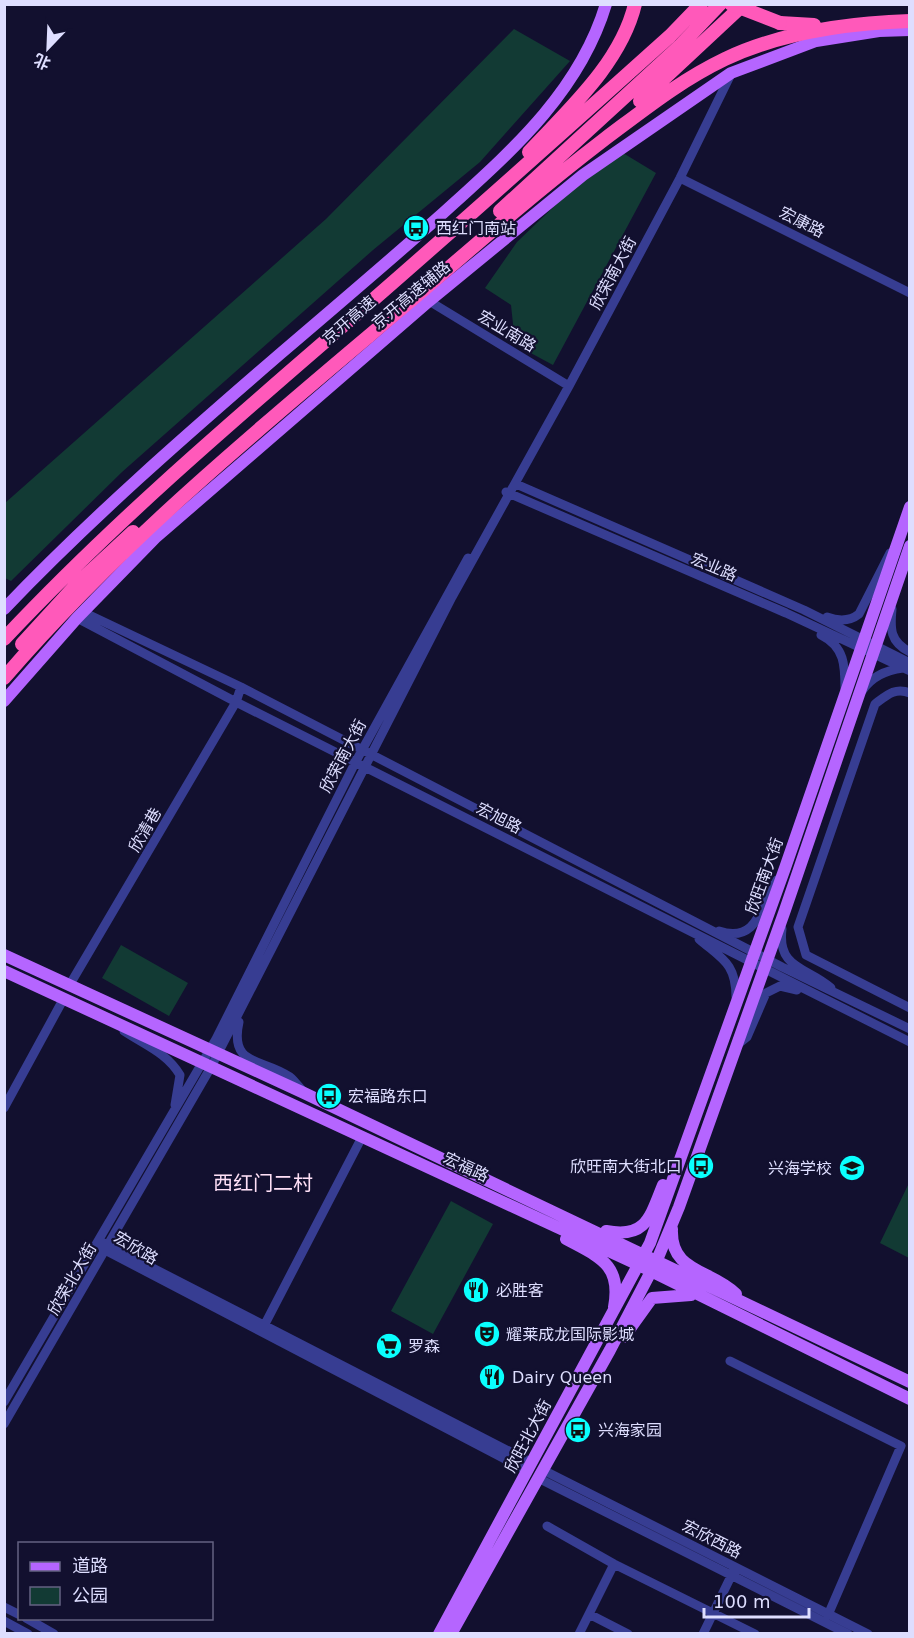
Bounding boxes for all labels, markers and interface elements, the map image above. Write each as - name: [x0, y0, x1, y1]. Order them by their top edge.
- north arrow: [18, 18, 78, 78]
- text: 北: [31, 49, 53, 73]
- street label: 宏康路: [776, 203, 828, 241]
- bus stop icon: 西红门南站: [401, 213, 431, 243]
- place label: 西红门南站: [436, 219, 516, 238]
- street label: 欣荣南大街: [586, 233, 640, 313]
- street label: 京开高速辅路: [368, 257, 454, 333]
- street label: 京开高速: [319, 292, 379, 348]
- street label: 宏业南路: [475, 306, 539, 356]
- street label: 宏业路: [688, 549, 740, 585]
- street label: 欣荣南大街: [316, 716, 370, 796]
- street label: 宏旭路: [473, 799, 525, 837]
- street label: 欣清巷: [125, 804, 165, 856]
- street label: 欣旺南大街: [741, 835, 787, 917]
- bus stop icon: 宏福路东口: [314, 1081, 344, 1111]
- place label: 宏福路东口: [348, 1087, 428, 1106]
- street label: 宏福路: [440, 1148, 492, 1186]
- bus stop icon: 欣旺南大街北口: [686, 1151, 716, 1181]
- school or university icon: 兴海学校: [837, 1153, 867, 1183]
- place label: 欣旺南大街北口: [570, 1157, 682, 1176]
- place label: 兴海学校: [768, 1159, 832, 1178]
- district label: 西红门二村: [213, 1171, 313, 1195]
- street label: 宏欣路: [111, 1227, 161, 1269]
- street label: 欣荣北大街: [44, 1240, 100, 1318]
- restaurant icon: 必胜客: [461, 1275, 491, 1305]
- place label: 必胜客: [496, 1281, 544, 1300]
- theatre icon: 耀莱成龙国际影城: [472, 1319, 502, 1349]
- place label: 耀莱成龙国际影城: [506, 1325, 634, 1344]
- supermarket icon: 罗森: [374, 1331, 404, 1361]
- place label: 罗森: [408, 1337, 440, 1356]
- restaurant icon: Dairy Queen: [477, 1362, 507, 1392]
- place label: Dairy Queen: [512, 1368, 612, 1387]
- street label: 欣旺北大街: [501, 1396, 555, 1476]
- bus stop icon: 兴海家园: [563, 1415, 593, 1445]
- place label: 兴海家园: [598, 1421, 662, 1440]
- street label: 宏欣西路: [679, 1516, 745, 1562]
- legend: [18, 1542, 213, 1620]
- text: 道路: [72, 1555, 108, 1576]
- scale bar: [704, 1581, 809, 1619]
- text: 公园: [72, 1585, 108, 1606]
- text: 100 m: [713, 1591, 771, 1612]

